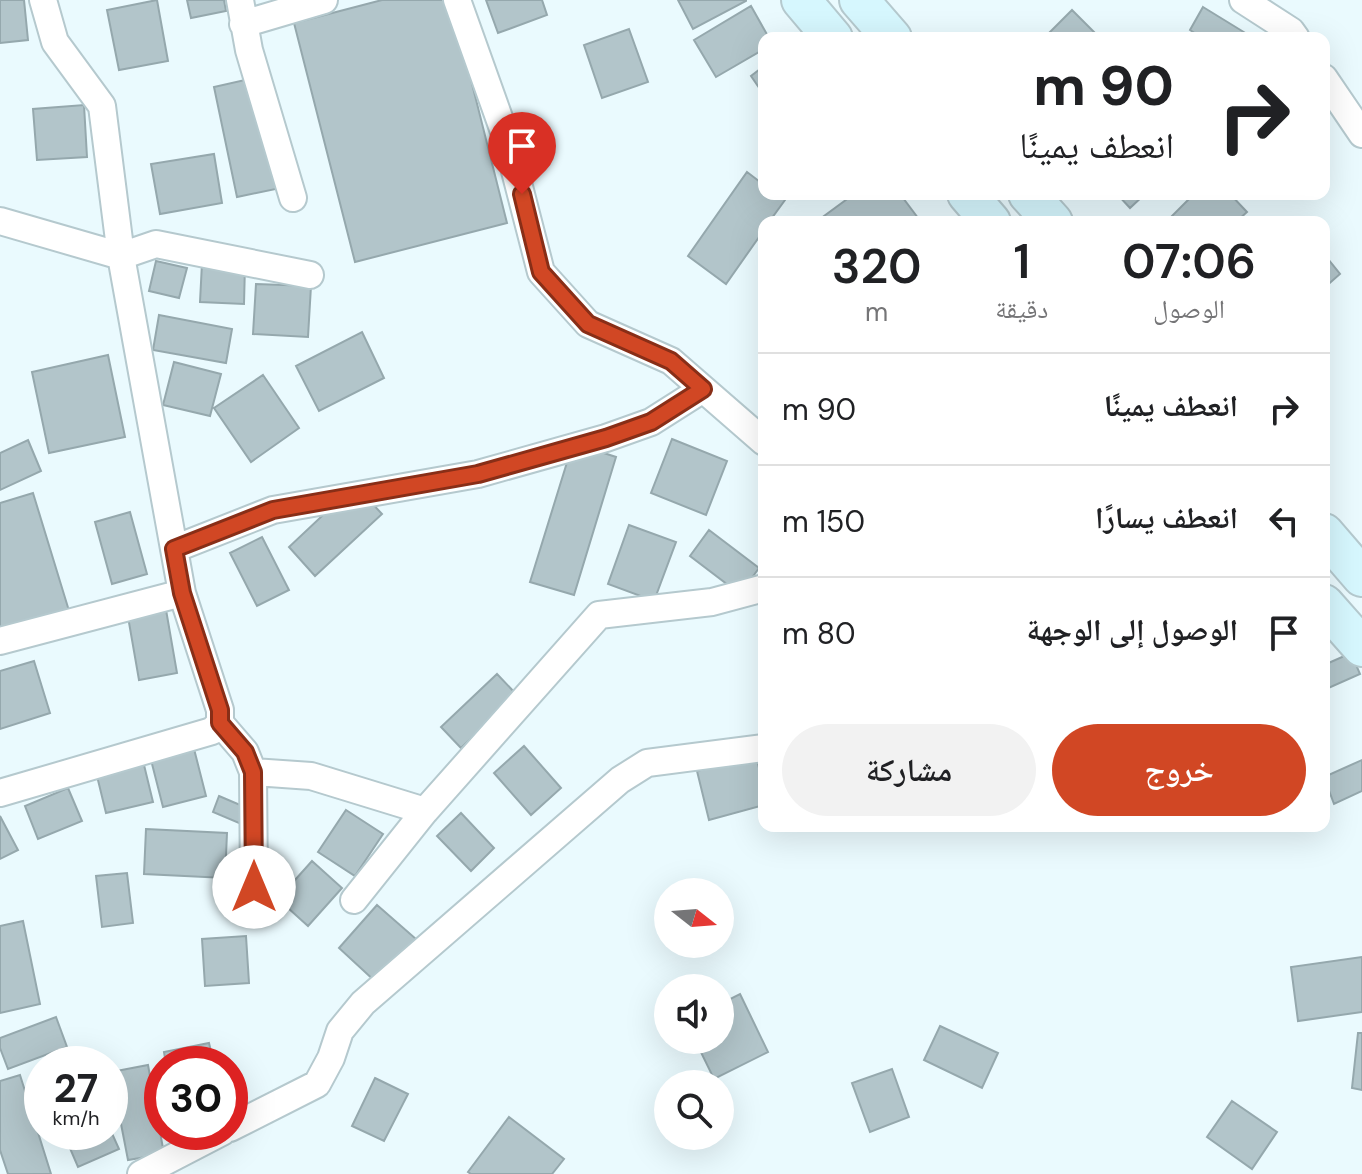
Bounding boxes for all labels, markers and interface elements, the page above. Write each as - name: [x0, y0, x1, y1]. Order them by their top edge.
- text: 90 m: [1033, 49, 1174, 122]
- icon: right: [1202, 64, 1306, 168]
- pin: [488, 112, 556, 194]
- text: انعطف يمينًا: [1019, 122, 1174, 169]
- icon: arrive: [500, 124, 544, 168]
- text: 1: [1013, 230, 1030, 293]
- text: 07:06: [1122, 230, 1256, 293]
- text: 320: [832, 235, 922, 298]
- text: دقيقة: [995, 292, 1048, 326]
- text: الوصول: [1153, 292, 1225, 326]
- text: m: [865, 295, 888, 329]
- text: انعطف يمينًا: [1104, 386, 1238, 425]
- icon: right: [1262, 387, 1306, 431]
- text: 90 m: [782, 390, 856, 429]
- text: انعطف يسارًا: [1095, 498, 1238, 537]
- icon: left: [1262, 499, 1306, 543]
- text: 150 m: [782, 502, 865, 541]
- text: الوصول إلى الوجهة: [1027, 610, 1238, 649]
- icon: arrive: [1262, 611, 1306, 655]
- text: 80 m: [782, 614, 855, 653]
- button: مشاركة: [782, 724, 1036, 816]
- button: خروج: [1052, 724, 1306, 816]
- position arrow: [212, 845, 296, 929]
- north arrow: [654, 878, 734, 958]
- map controls: [654, 878, 734, 1150]
- button: sound: [654, 974, 734, 1054]
- speed limit sign: 30: [144, 1046, 248, 1150]
- text: 27: [54, 1062, 98, 1114]
- button: search: [654, 1070, 734, 1150]
- text: km/h: [52, 1105, 100, 1131]

